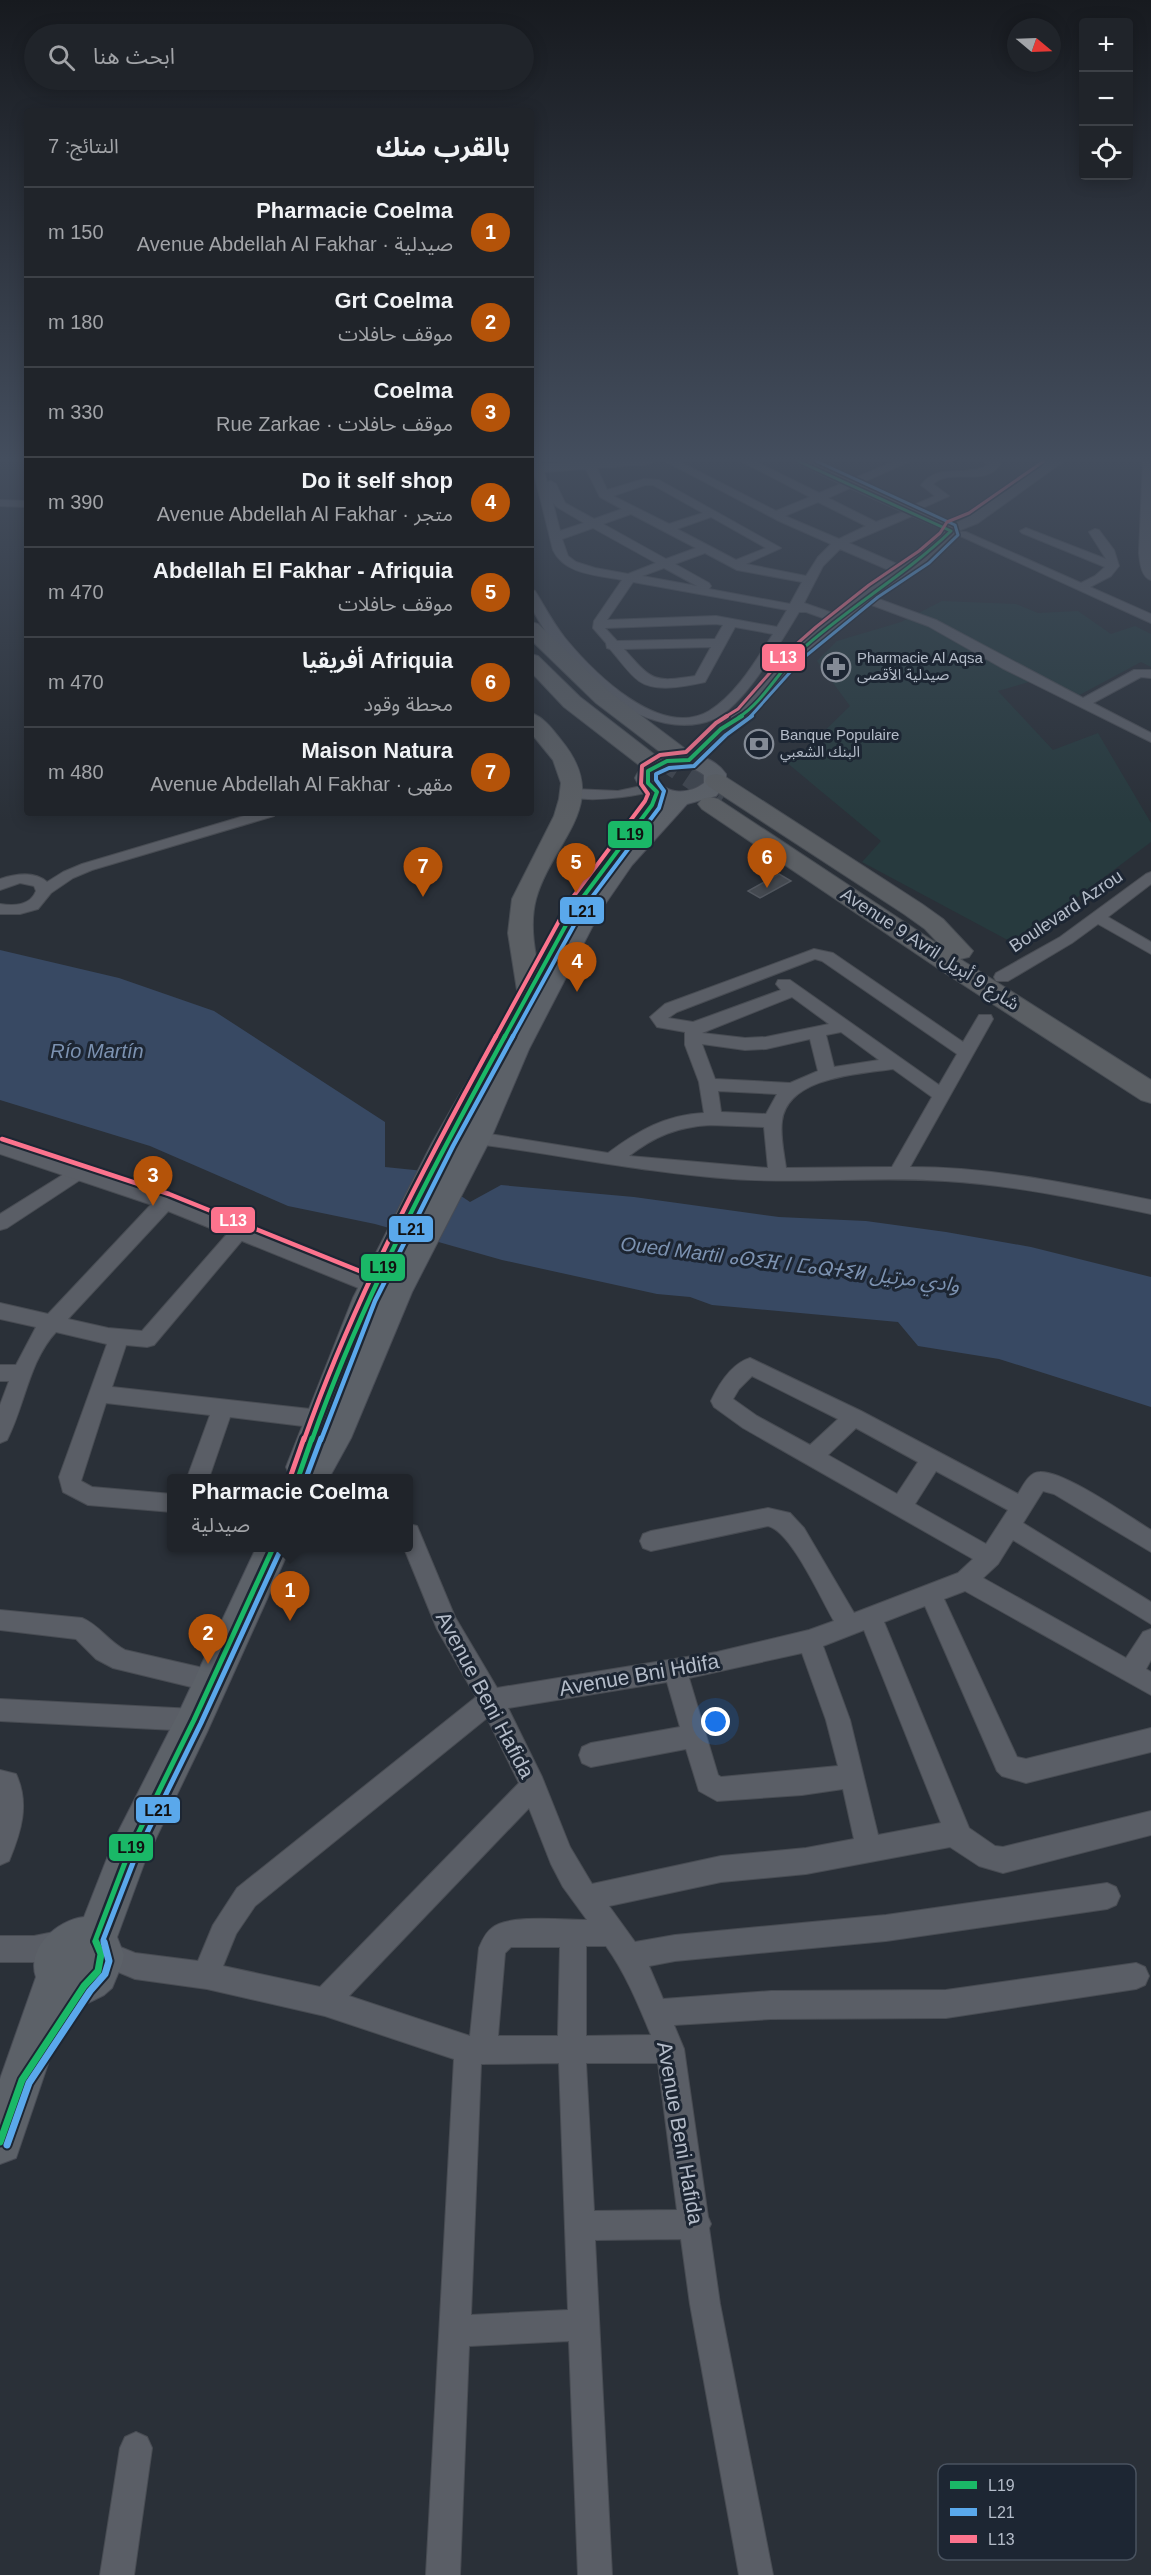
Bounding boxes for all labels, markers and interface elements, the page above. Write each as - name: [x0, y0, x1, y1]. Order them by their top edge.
- north arrow: [1007, 18, 1061, 72]
- map controls: [1079, 18, 1133, 180]
- button: +: [1079, 18, 1133, 72]
- search box: [24, 24, 534, 90]
- icon: search: [45, 41, 78, 74]
- text: ابحث هنا: [93, 44, 175, 69]
- button: −: [1079, 72, 1133, 126]
- button: locate: [1079, 126, 1133, 180]
- text: بالقرب منك: [376, 132, 510, 162]
- text: النتائج: 7: [48, 135, 119, 157]
- text: Pharmacie Coelma: [256, 198, 453, 223]
- text: 150 m: [48, 221, 104, 243]
- text: 1: [485, 221, 496, 243]
- text: صيدلية · Avenue Abdellah Al Fakhar: [137, 233, 453, 255]
- text: Grt Coelma: [334, 288, 453, 313]
- text: 180 m: [48, 311, 104, 333]
- text: 2: [485, 311, 496, 333]
- text: موقف حافلات: [338, 323, 453, 345]
- text: Coelma: [374, 378, 453, 403]
- text: 330 m: [48, 401, 104, 423]
- text: 3: [485, 401, 496, 423]
- text: موقف حافلات · Rue Zarkae: [216, 413, 453, 435]
- text: Do it self shop: [301, 468, 453, 493]
- text: 390 m: [48, 491, 104, 513]
- text: 4: [485, 491, 496, 513]
- text: متجر · Avenue Abdellah Al Fakhar: [157, 503, 453, 525]
- text: Abdellah El Fakhar - Afriquia: [153, 558, 453, 583]
- text: 470 m: [48, 581, 104, 603]
- text: 5: [485, 581, 496, 603]
- text: موقف حافلات: [338, 593, 453, 615]
- line badge: L13: [761, 643, 806, 672]
- text: Afriquia أفريقيا: [302, 648, 453, 673]
- text: L13: [769, 649, 797, 666]
- place label: Pharmacie Al Aqsa صيدلية الأقصى: [857, 649, 984, 684]
- pharmacy icon: Pharmacie Al Aqsa صيدلية الأقصى: [820, 651, 852, 683]
- text: 470 m: [48, 671, 104, 693]
- text: 6: [485, 671, 496, 693]
- text: محطة وقود: [363, 693, 453, 715]
- place label: Banque Populaire البنك الشعبي: [780, 726, 899, 763]
- bank icon: Banque Populaire البنك الشعبي: [743, 728, 775, 760]
- text: Maison Natura: [301, 738, 453, 763]
- text: 480 m: [48, 761, 104, 783]
- text: 7: [485, 761, 496, 783]
- text: مقهى · Avenue Abdellah Al Fakhar: [150, 773, 453, 795]
- line badge: L19: [607, 820, 653, 849]
- text: L19: [616, 826, 644, 843]
- pin: 6: [748, 838, 786, 888]
- pin: 5: [556, 844, 596, 893]
- pin: 7: [404, 848, 442, 897]
- street label: Boulevard Azrou: [1006, 866, 1126, 956]
- street label: Avenue 9 Avril شارع 9 أبريل: [835, 883, 1024, 1018]
- line badge: L21: [559, 896, 605, 925]
- text: L21: [568, 903, 596, 920]
- pin: 4: [558, 942, 596, 992]
- water label: Río Martín: [50, 1040, 144, 1062]
- pin: 3: [134, 1156, 172, 1206]
- line badge: L13: [210, 1206, 256, 1234]
- text: L13: [219, 1212, 247, 1229]
- line badge: L21: [388, 1215, 434, 1243]
- text: L21: [397, 1221, 425, 1238]
- water label: Oued Martil ⴰⵙⵉⴼ ⵏ ⵎⴰⵕⵜⵉⵍ وادي مرتيل: [619, 1232, 961, 1300]
- line badge: L19: [360, 1253, 406, 1282]
- text: L19: [369, 1259, 397, 1276]
- popup: [167, 1474, 413, 1552]
- text: Pharmacie Coelma: [192, 1479, 388, 1504]
- text: صيدلية: [192, 1514, 250, 1536]
- pin: 1: [270, 1572, 310, 1621]
- street label: Avenue Beni Hafida: [432, 1608, 539, 1782]
- pin: 2: [188, 1614, 228, 1664]
- street label: Avenue Bni Hdifa: [557, 1649, 721, 1700]
- your location: [701, 1707, 730, 1736]
- line badge: L21: [135, 1796, 181, 1824]
- text: L21: [144, 1802, 172, 1819]
- line badge: L19: [108, 1833, 154, 1862]
- text: L19: [117, 1839, 145, 1856]
- street label: Avenue Beni Hafida: [653, 2040, 708, 2226]
- legend: [938, 2464, 1136, 2560]
- text: L19: [988, 2477, 1015, 2494]
- text: L21: [988, 2504, 1015, 2521]
- text: L13: [988, 2531, 1015, 2548]

